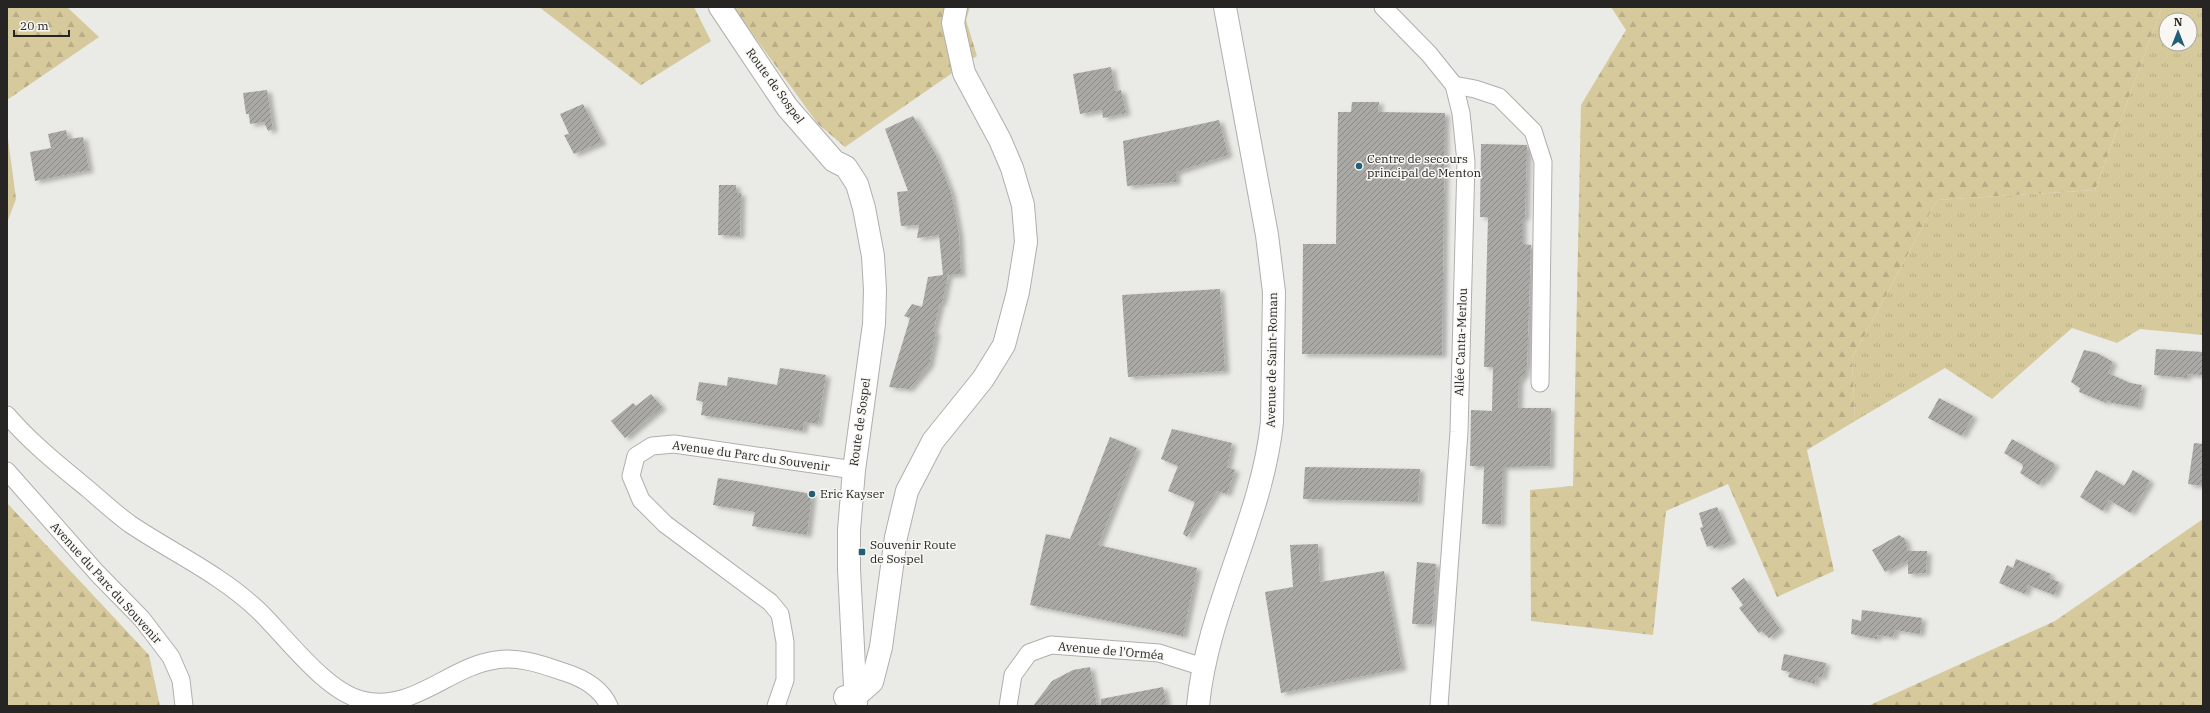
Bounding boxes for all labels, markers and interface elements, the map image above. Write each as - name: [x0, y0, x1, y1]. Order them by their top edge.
- scale bar: [14, 12, 69, 38]
- north arrow: [2158, 12, 2198, 52]
- text: N: [2174, 15, 2183, 29]
- text: 20 m: [20, 18, 49, 33]
- street label: Route de Sospel: [743, 45, 808, 127]
- place label: Centre de secours principal de Menton: [1367, 151, 1482, 180]
- marker: Centre de secours principal de Menton: [1354, 161, 1364, 171]
- street label: Allée Canta-Merlou: [1451, 287, 1470, 396]
- street label: Avenue de Saint-Roman: [1263, 292, 1280, 428]
- street label: Route de Sospel: [846, 376, 873, 467]
- street label: Avenue du Parc du Souvenir: [671, 437, 831, 474]
- place label: Eric Kayser: [820, 486, 885, 501]
- marker: Eric Kayser: [807, 489, 817, 499]
- street label: Avenue du Parc du Souvenir: [48, 519, 166, 647]
- place label: Souvenir Route de Sospel: [870, 537, 956, 566]
- marker: Souvenir Route de Sospel: [857, 547, 867, 557]
- street label: Avenue de l'Orméa: [1057, 638, 1165, 663]

